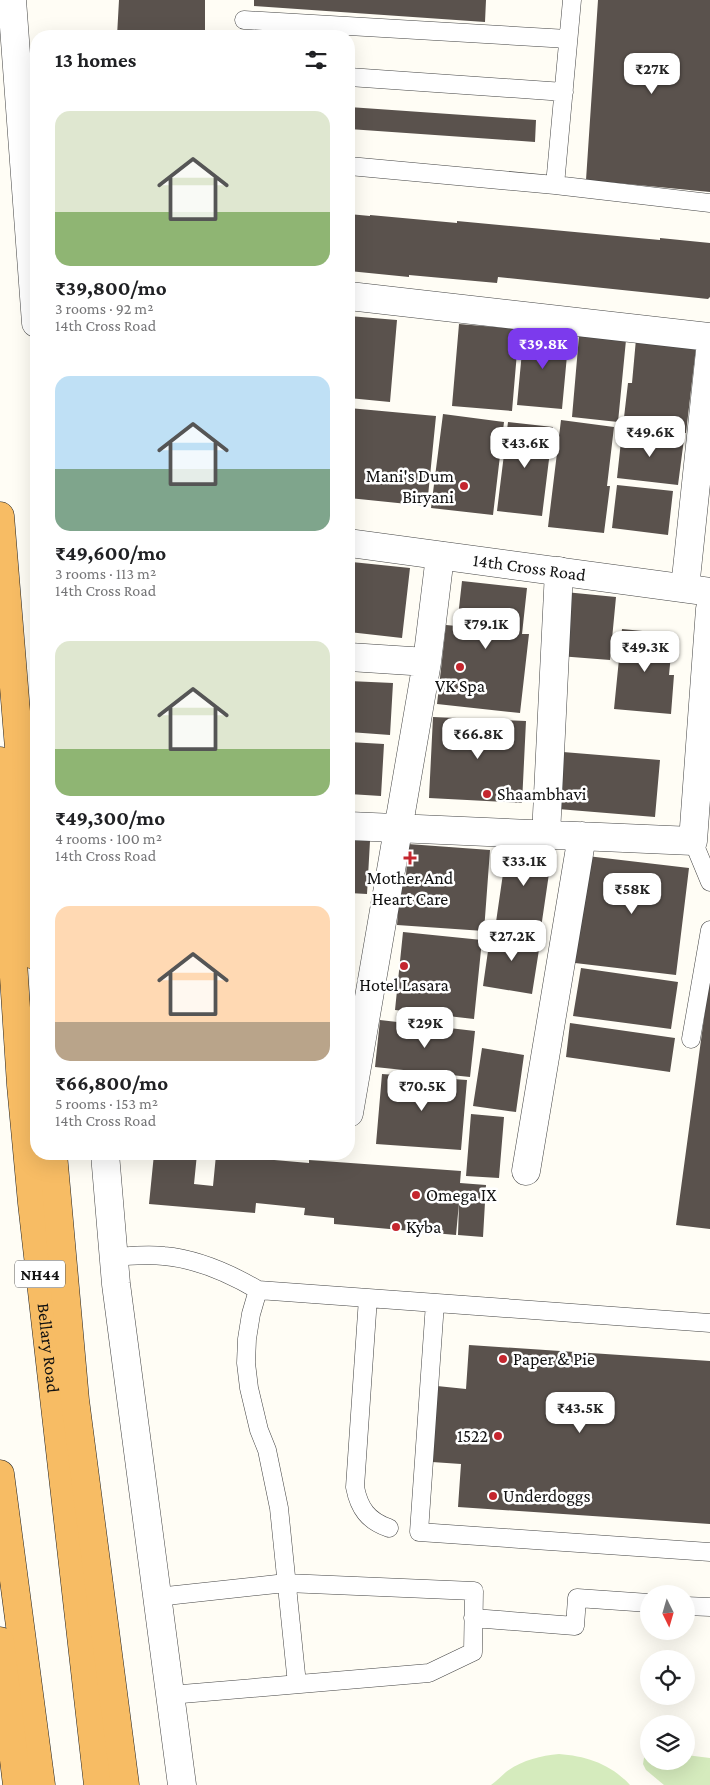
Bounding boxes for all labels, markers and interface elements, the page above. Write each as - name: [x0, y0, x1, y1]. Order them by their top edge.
- icon: filters: [302, 46, 330, 74]
- text: 13 homes: [55, 48, 136, 72]
- pin: ₹27K: [622, 52, 682, 95]
- text: ₹27K: [635, 60, 669, 77]
- icon: home: [148, 144, 238, 234]
- text: ₹39,800/mo: [55, 276, 167, 300]
- text: 3 rooms · 92 m²: [55, 300, 153, 317]
- text: 14th Cross Road: [55, 317, 156, 334]
- pin: ₹39.8K: [502, 328, 584, 370]
- text: ₹39.8K: [519, 335, 567, 352]
- icon: home: [148, 409, 238, 499]
- pin: ₹49.6K: [609, 416, 691, 458]
- text: ₹49.6K: [626, 423, 674, 440]
- pin: ₹43.6K: [484, 426, 566, 469]
- text: ₹43.6K: [501, 434, 549, 451]
- place label: Mani's Dum Biryani: [366, 466, 455, 507]
- marker: Mani's Dum Biryani: [458, 480, 470, 492]
- text: ₹49,600/mo: [55, 541, 166, 565]
- street label: 14th Cross Road: [472, 550, 588, 585]
- text: 3 rooms · 113 m²: [55, 565, 156, 582]
- text: 14th Cross Road: [55, 582, 156, 599]
- pin: ₹79.1K: [445, 608, 527, 650]
- text: ₹79.1K: [464, 615, 508, 632]
- pin: ₹49.3K: [604, 630, 686, 673]
- text: ₹49.3K: [621, 638, 669, 655]
- marker: VK Spa: [454, 661, 466, 673]
- icon: home: [148, 674, 238, 764]
- place label: VK Spa: [435, 676, 485, 696]
- pin: ₹66.8K: [437, 718, 519, 760]
- text: ₹66.8K: [453, 725, 503, 742]
- place label: Shaambhavi: [497, 784, 587, 804]
- marker: Shaambhavi: [481, 788, 493, 800]
- text: ₹49,300/mo: [55, 806, 165, 830]
- text: 4 rooms · 100 m²: [55, 830, 162, 847]
- pin: ₹33.1K: [483, 844, 565, 887]
- text: 14th Cross Road: [55, 847, 156, 864]
- marker: Mother And Heart Care: [403, 851, 417, 865]
- text: ₹33.1K: [502, 852, 546, 869]
- place label: Mother And Heart Care: [367, 868, 454, 909]
- pin: ₹58K: [602, 872, 662, 915]
- text: ₹58K: [614, 880, 650, 897]
- pin: ₹27.2K: [471, 920, 553, 962]
- text: ₹27.2K: [489, 927, 535, 944]
- icon: home: [148, 939, 238, 1029]
- marker: Hotel Lasara: [398, 960, 410, 972]
- place label: Hotel Lasara: [359, 975, 449, 995]
- pin: ₹29K: [395, 1006, 455, 1049]
- text: ₹29K: [407, 1014, 443, 1031]
- pin: ₹70.5K: [381, 1070, 463, 1112]
- text: ₹66,800/mo: [55, 1071, 168, 1095]
- text: ₹70.5K: [398, 1077, 446, 1094]
- text: 5 rooms · 153 m²: [55, 1095, 158, 1112]
- text: 14th Cross Road: [55, 1112, 156, 1129]
- place label: Omega IX: [426, 1185, 497, 1205]
- marker: Omega IX: [410, 1189, 422, 1201]
- place label: Kyba: [406, 1217, 441, 1237]
- marker: Kyba: [390, 1221, 402, 1233]
- road number: NH44: [15, 1260, 65, 1288]
- street label: Bellary Road: [33, 1302, 64, 1394]
- place label: Paper & Pie: [513, 1349, 595, 1369]
- marker: Paper & Pie: [497, 1353, 509, 1365]
- pin: ₹43.5K: [539, 1392, 621, 1434]
- text: ₹43.5K: [557, 1399, 603, 1416]
- place label: 1522: [457, 1426, 488, 1446]
- marker: 1522: [492, 1430, 504, 1442]
- place label: Underdoggs: [503, 1486, 591, 1506]
- marker: Underdoggs: [487, 1490, 499, 1502]
- north arrow: [640, 1585, 695, 1640]
- map controls: [640, 1585, 695, 1770]
- button: locate: [640, 1650, 695, 1705]
- button: layers: [640, 1715, 695, 1770]

